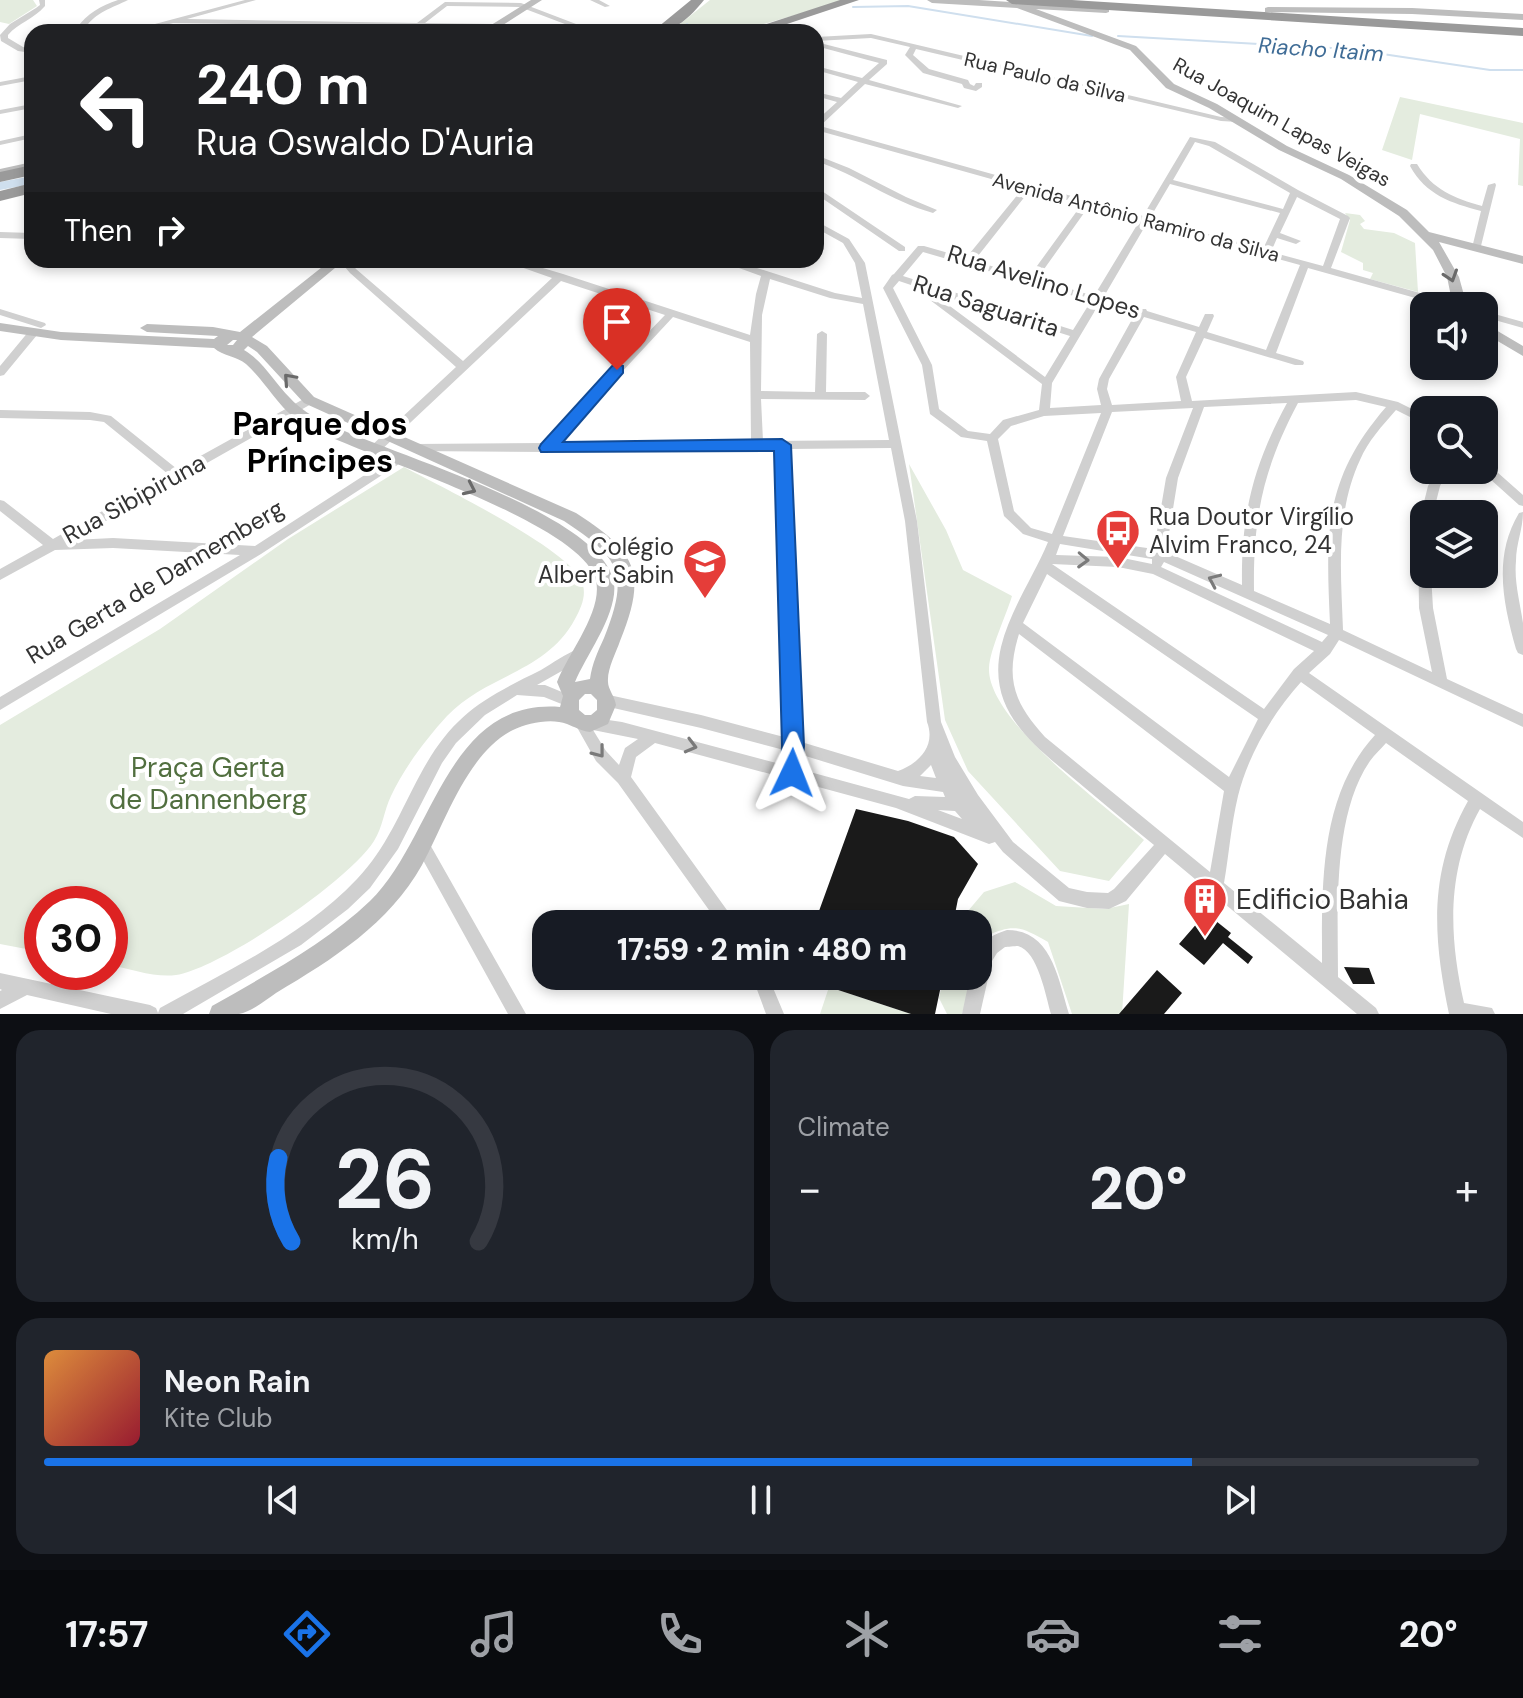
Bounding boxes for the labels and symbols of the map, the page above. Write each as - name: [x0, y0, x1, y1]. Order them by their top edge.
- water label: Riacho Itaim: [1257, 31, 1385, 68]
- street label: Rua Paulo da Silva: [962, 46, 1128, 108]
- street label: Rua Joaquim Lapas Veigas: [1169, 51, 1395, 193]
- street label: Avenida Antônio Ramiro da Silva: [990, 166, 1282, 268]
- street label: Rua Avelino Lopes: [944, 237, 1145, 326]
- street label: Rua Saguarita: [909, 267, 1063, 344]
- one-way arrow: [1442, 269, 1458, 283]
- pin: [583, 288, 651, 370]
- one-way arrow: [284, 374, 299, 389]
- district label: Parque dos Príncipes: [232, 403, 408, 482]
- street label: Rua Sibipiruna: [57, 447, 210, 550]
- one-way arrow: [462, 479, 477, 495]
- street label: Rua Gerta de Dannemberg: [20, 492, 289, 671]
- place label: Rua Doutor Virgílio Alvim Franco, 24: [1149, 501, 1354, 560]
- bus stop icon: Rua Doutor Virgílio Alvim Franco, 24: [1094, 507, 1142, 570]
- place label: Colégio Albert Sabin: [538, 531, 674, 590]
- school or university icon: Colégio Albert Sabin: [681, 537, 729, 600]
- one-way arrow: [1077, 552, 1090, 569]
- one-way arrow: [1208, 573, 1222, 589]
- position arrow: [750, 731, 834, 815]
- one-way arrow: [683, 737, 697, 754]
- one-way arrow: [590, 743, 604, 758]
- park label: Praça Gerta de Dannenberg: [109, 749, 307, 818]
- building icon: Edificio Bahia: [1181, 875, 1229, 938]
- place label: Edificio Bahia: [1236, 881, 1409, 918]
- speed limit sign: 30: [24, 886, 128, 990]

